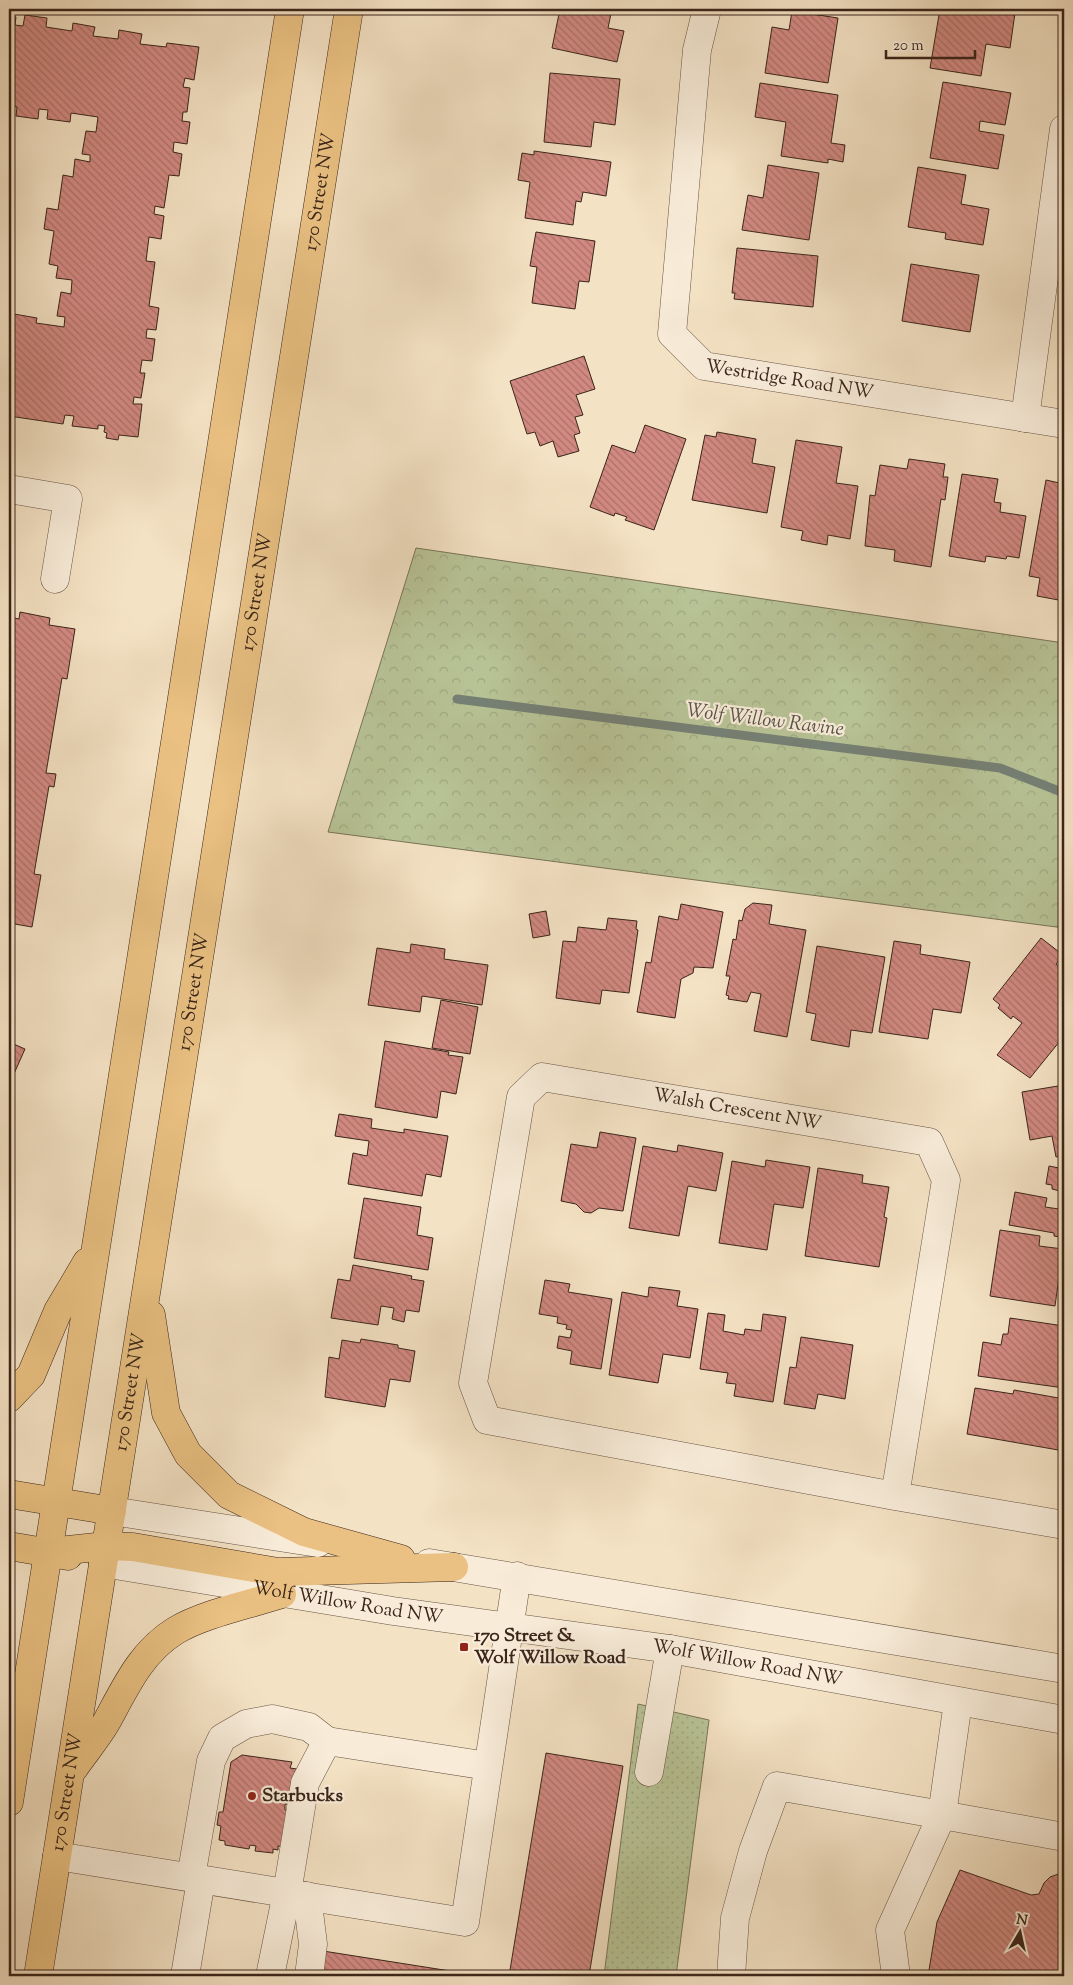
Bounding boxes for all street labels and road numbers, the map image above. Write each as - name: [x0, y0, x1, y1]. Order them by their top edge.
- street label: 170 Street NW: [297, 131, 343, 253]
- street label: Westridge Road NW: [703, 353, 876, 407]
- street label: 170 Street NW: [234, 531, 279, 653]
- street label: 170 Street NW: [171, 931, 216, 1053]
- street label: Walsh Crescent NW: [651, 1082, 823, 1138]
- street label: 170 Street NW: [108, 1331, 153, 1453]
- street label: Wolf Willow Road NW: [250, 1574, 445, 1631]
- street label: Wolf Willow Road NW: [651, 1633, 844, 1693]
- street label: 170 Street NW: [44, 1731, 90, 1853]

